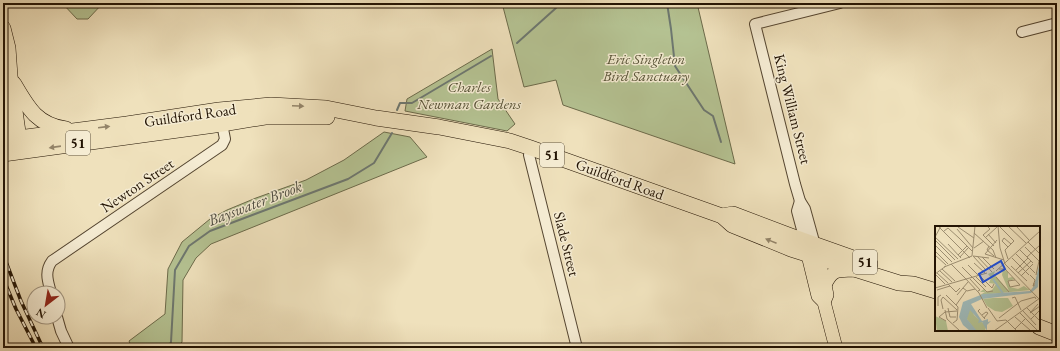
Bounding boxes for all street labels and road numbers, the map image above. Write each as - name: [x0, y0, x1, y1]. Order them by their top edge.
- street label: King William Street: [770, 52, 816, 166]
- street label: Guildford Road: [143, 99, 238, 131]
- road number: 51: [66, 131, 90, 155]
- road number: 51: [540, 143, 564, 167]
- street label: Newton Street: [97, 153, 177, 216]
- street label: Guildford Road: [573, 154, 667, 204]
- street label: Slade Street: [550, 210, 584, 279]
- road number: 51: [853, 250, 877, 274]

